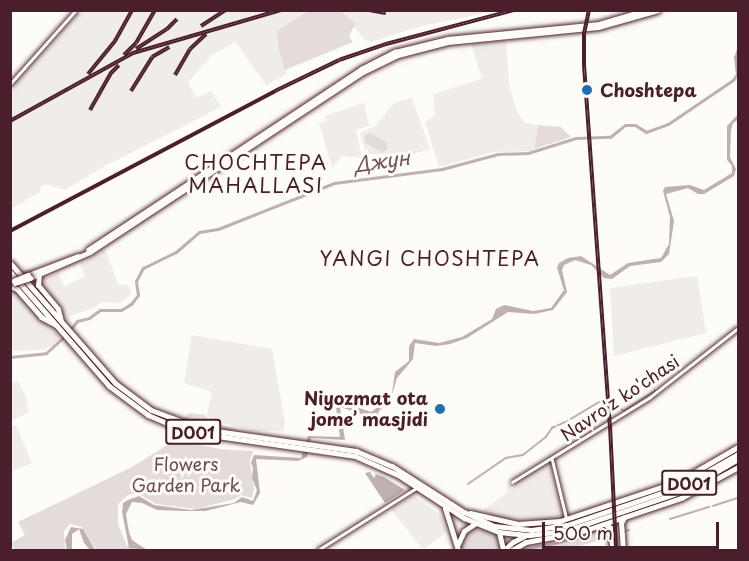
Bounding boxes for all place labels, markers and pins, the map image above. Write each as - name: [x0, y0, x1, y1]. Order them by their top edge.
- place label: Choshtepa: [600, 79, 697, 101]
- marker: Choshtepa: [578, 81, 596, 99]
- place label: Niyozmat ota jome’ masjidi: [304, 388, 428, 430]
- marker: Niyozmat ota jome’ masjidi: [433, 402, 447, 416]

